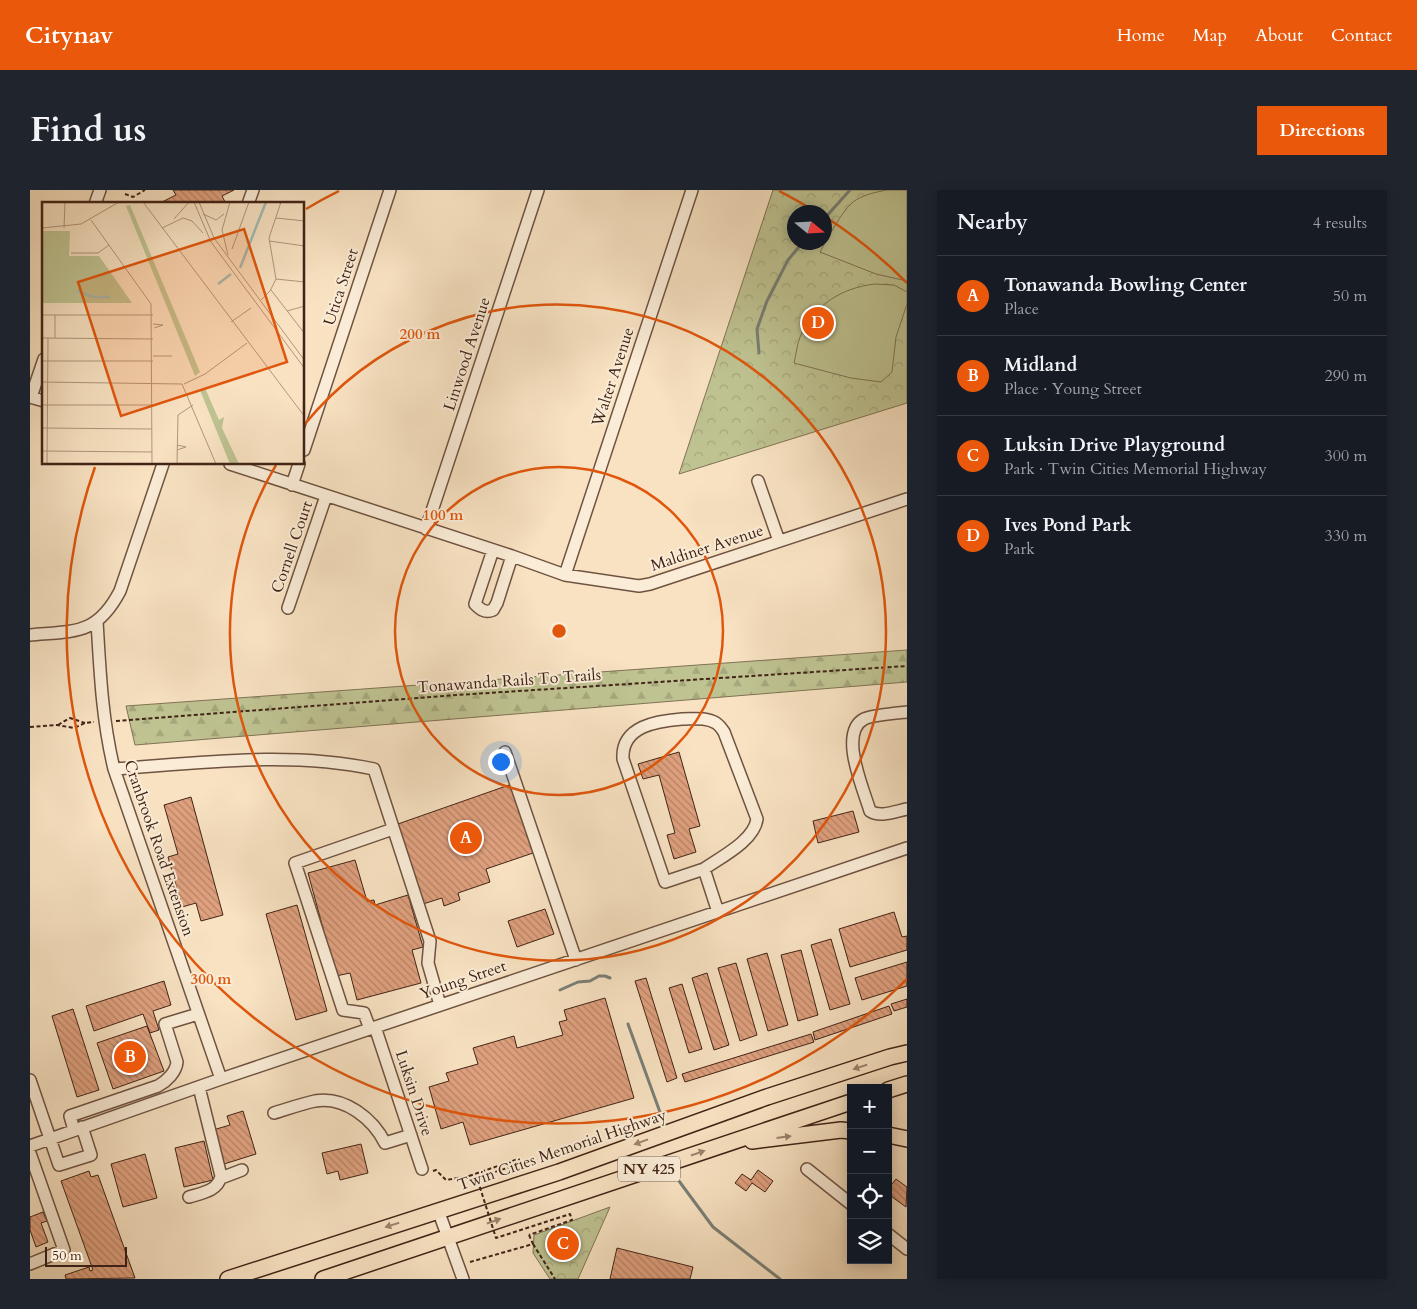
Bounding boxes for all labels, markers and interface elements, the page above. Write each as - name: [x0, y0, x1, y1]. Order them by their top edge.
- text: Citynav: [25, 19, 113, 52]
- text: Home: [1117, 23, 1165, 48]
- text: Map: [1193, 23, 1227, 48]
- text: About: [1255, 23, 1303, 48]
- text: Contact: [1331, 23, 1392, 48]
- text: Find us: [30, 106, 146, 154]
- button: Directions: [1257, 106, 1387, 155]
- inset map: [42, 202, 305, 465]
- north arrow: [787, 205, 832, 250]
- text: Nearby: [957, 208, 1028, 237]
- text: 4 results: [1313, 212, 1367, 234]
- street label: Utica Street: [318, 246, 364, 328]
- text: Tonawanda Bowling Center: [1004, 272, 1247, 298]
- text: A: [967, 285, 979, 307]
- text: 50 m: [1333, 285, 1367, 307]
- street label: Linwood Avenue: [438, 294, 496, 414]
- text: Place: [1004, 298, 1039, 320]
- pin: D: [802, 304, 834, 342]
- text: 200 m: [400, 324, 441, 344]
- street label: Walter Avenue: [586, 325, 639, 430]
- text: Midland: [1004, 352, 1077, 378]
- text: B: [967, 365, 979, 387]
- text: 290 m: [1325, 365, 1367, 387]
- text: Place · Young Street: [1004, 378, 1142, 400]
- text: Luksin Drive Playground: [1004, 432, 1225, 458]
- text: C: [967, 445, 979, 467]
- text: 300 m: [1325, 445, 1367, 467]
- text: Park · Twin Cities Memorial Highway: [1004, 458, 1267, 480]
- street label: Cornell Court: [266, 498, 318, 596]
- text: 100 m: [423, 505, 464, 525]
- text: Ives Pond Park: [1004, 512, 1132, 538]
- street label: Maldiner Avenue: [648, 519, 766, 577]
- text: D: [966, 525, 980, 547]
- text: 330 m: [1325, 525, 1367, 547]
- text: Park: [1004, 538, 1035, 560]
- centre of rings: [550, 622, 568, 640]
- street label: Tonawanda Rails To Trails: [416, 664, 602, 698]
- your location: [488, 749, 514, 775]
- street label: Cranbrook Road Extension: [118, 757, 200, 939]
- pin: A: [450, 819, 482, 857]
- street label: Young Street: [417, 955, 509, 1005]
- text: 300 m: [191, 969, 232, 989]
- pin: B: [114, 1038, 146, 1076]
- street label: Luksin Drive: [390, 1047, 438, 1139]
- one-way arrow: [853, 1063, 868, 1071]
- map controls: [847, 1084, 892, 1264]
- button: +: [847, 1084, 892, 1129]
- street label: Twin Cities Memorial Highway: [455, 1104, 670, 1196]
- button: −: [847, 1129, 892, 1174]
- one-way arrow: [776, 1133, 792, 1141]
- one-way arrow: [633, 1139, 648, 1146]
- one-way arrow: [691, 1148, 706, 1156]
- road number: NY 425: [618, 1156, 680, 1182]
- button: locate: [847, 1174, 892, 1219]
- one-way arrow: [487, 1217, 502, 1225]
- button: layers: [847, 1219, 892, 1264]
- one-way arrow: [384, 1221, 399, 1229]
- pin: C: [547, 1225, 579, 1263]
- scale bar: [45, 1244, 128, 1267]
- text: 50 m: [52, 1246, 82, 1265]

